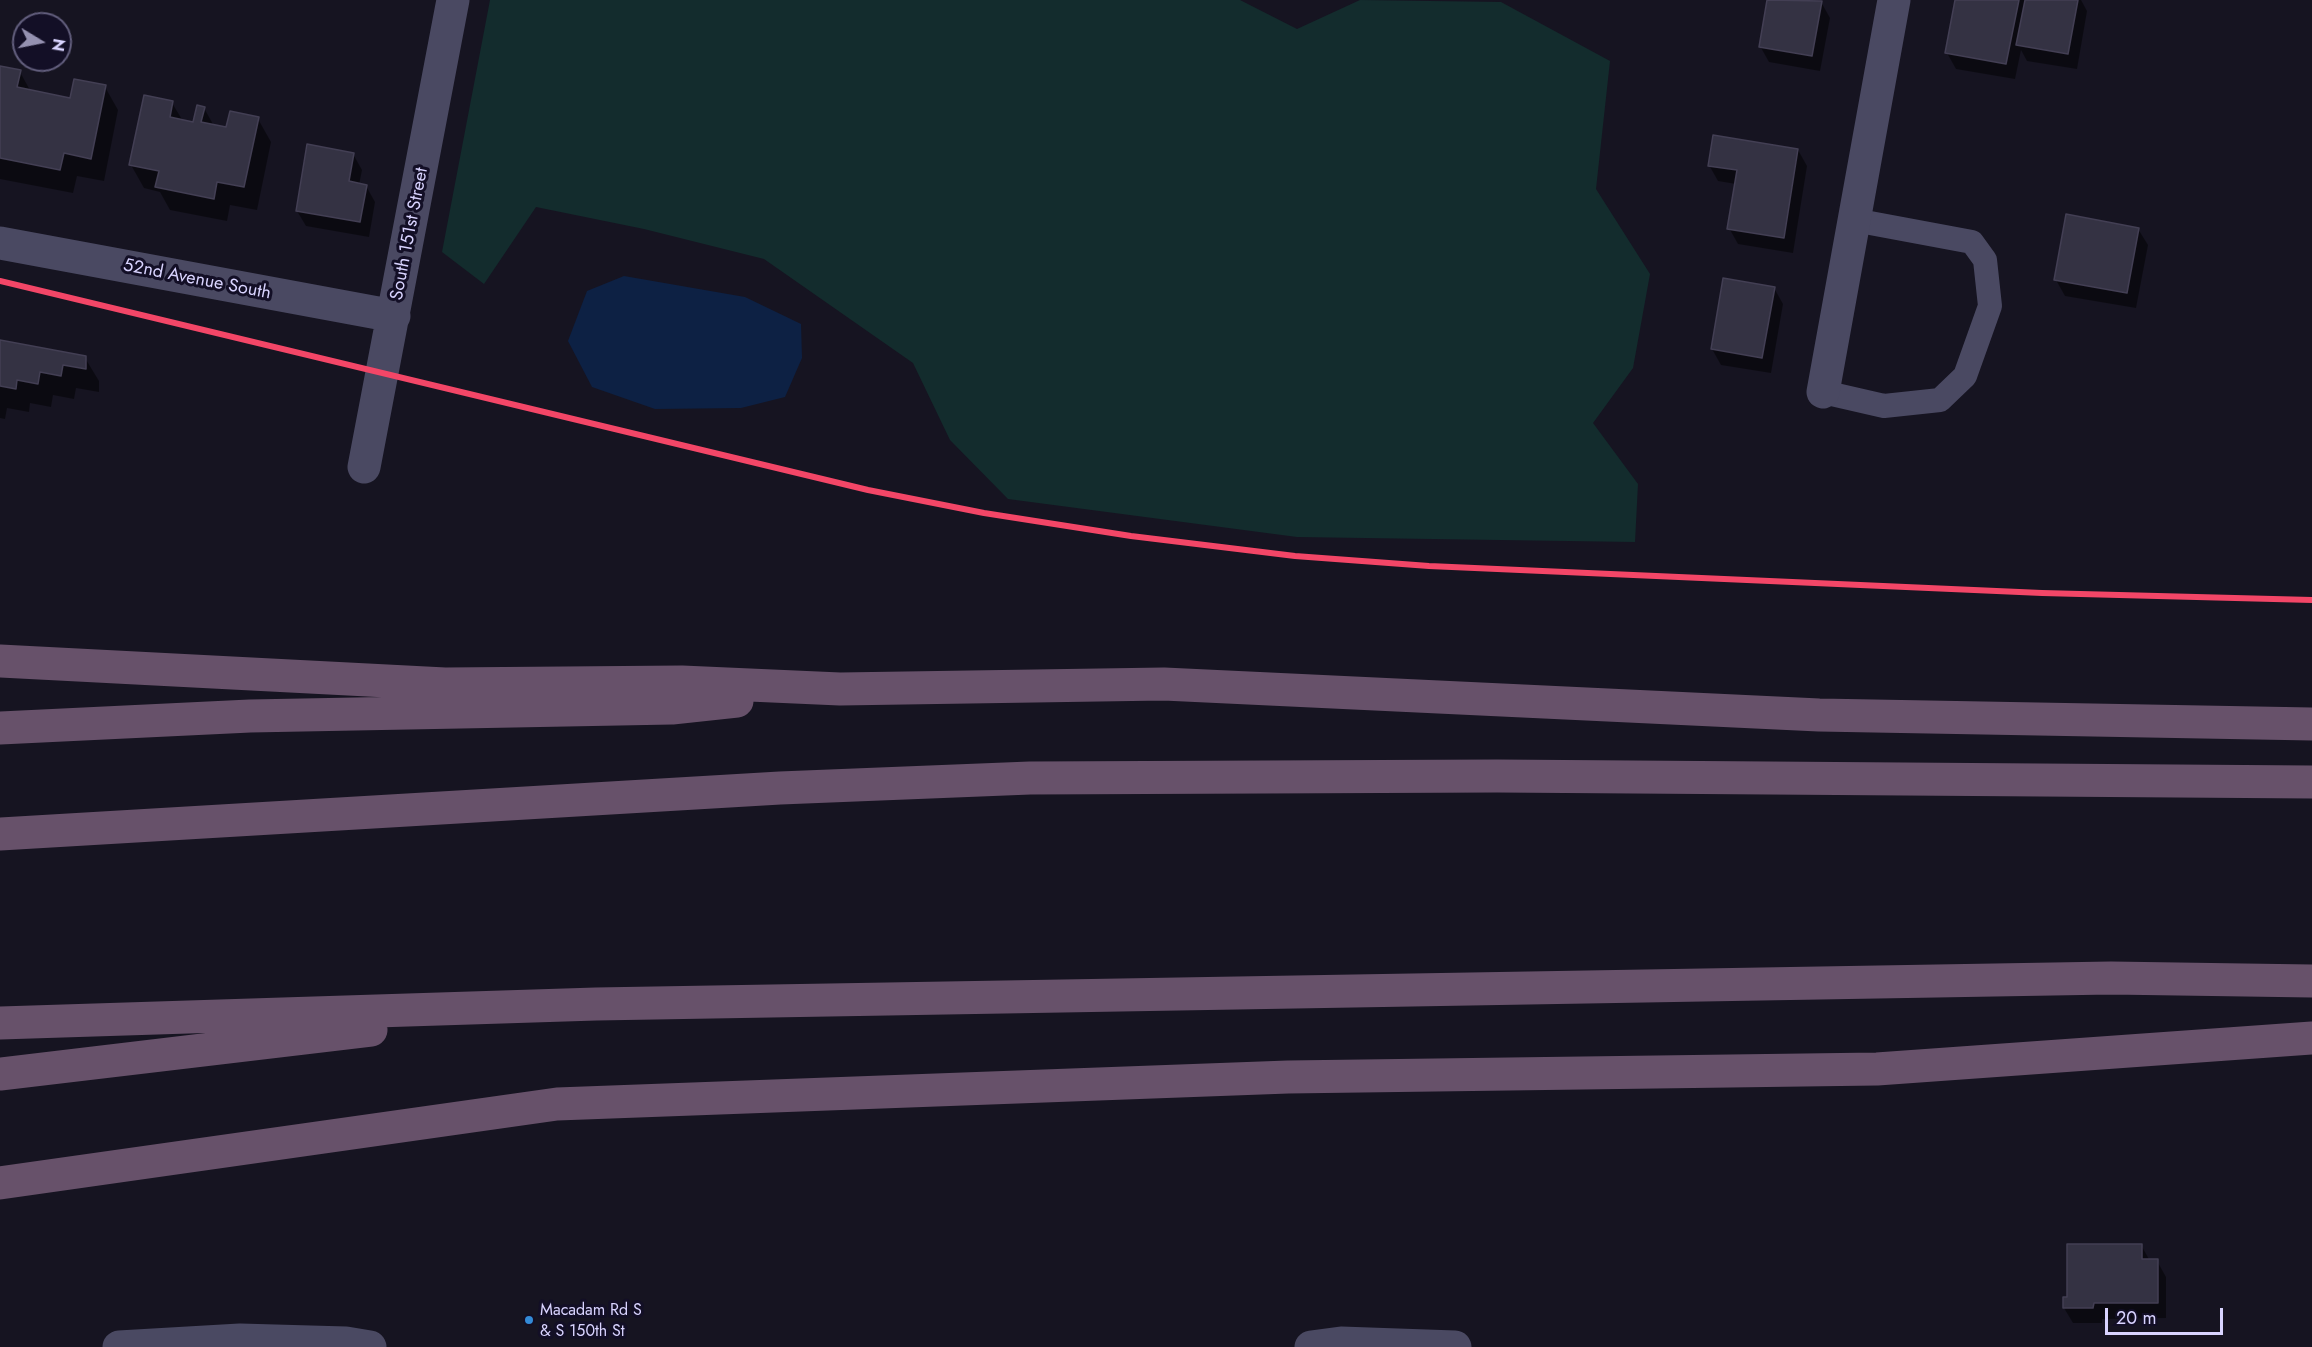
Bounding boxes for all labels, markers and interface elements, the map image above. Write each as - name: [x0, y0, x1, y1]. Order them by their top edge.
- north arrow: [12, 12, 72, 72]
- text: N: [46, 37, 71, 53]
- street label: South 151st Street: [387, 166, 433, 302]
- street label: 52nd Avenue South: [121, 255, 273, 305]
- scale bar: [2108, 1296, 2226, 1334]
- place label: Macadam Rd S & S 150th St: [540, 1301, 642, 1339]
- text: 20 m: [2116, 1305, 2156, 1331]
- marker: Macadam Rd S & S 150th St: [523, 1314, 535, 1326]

